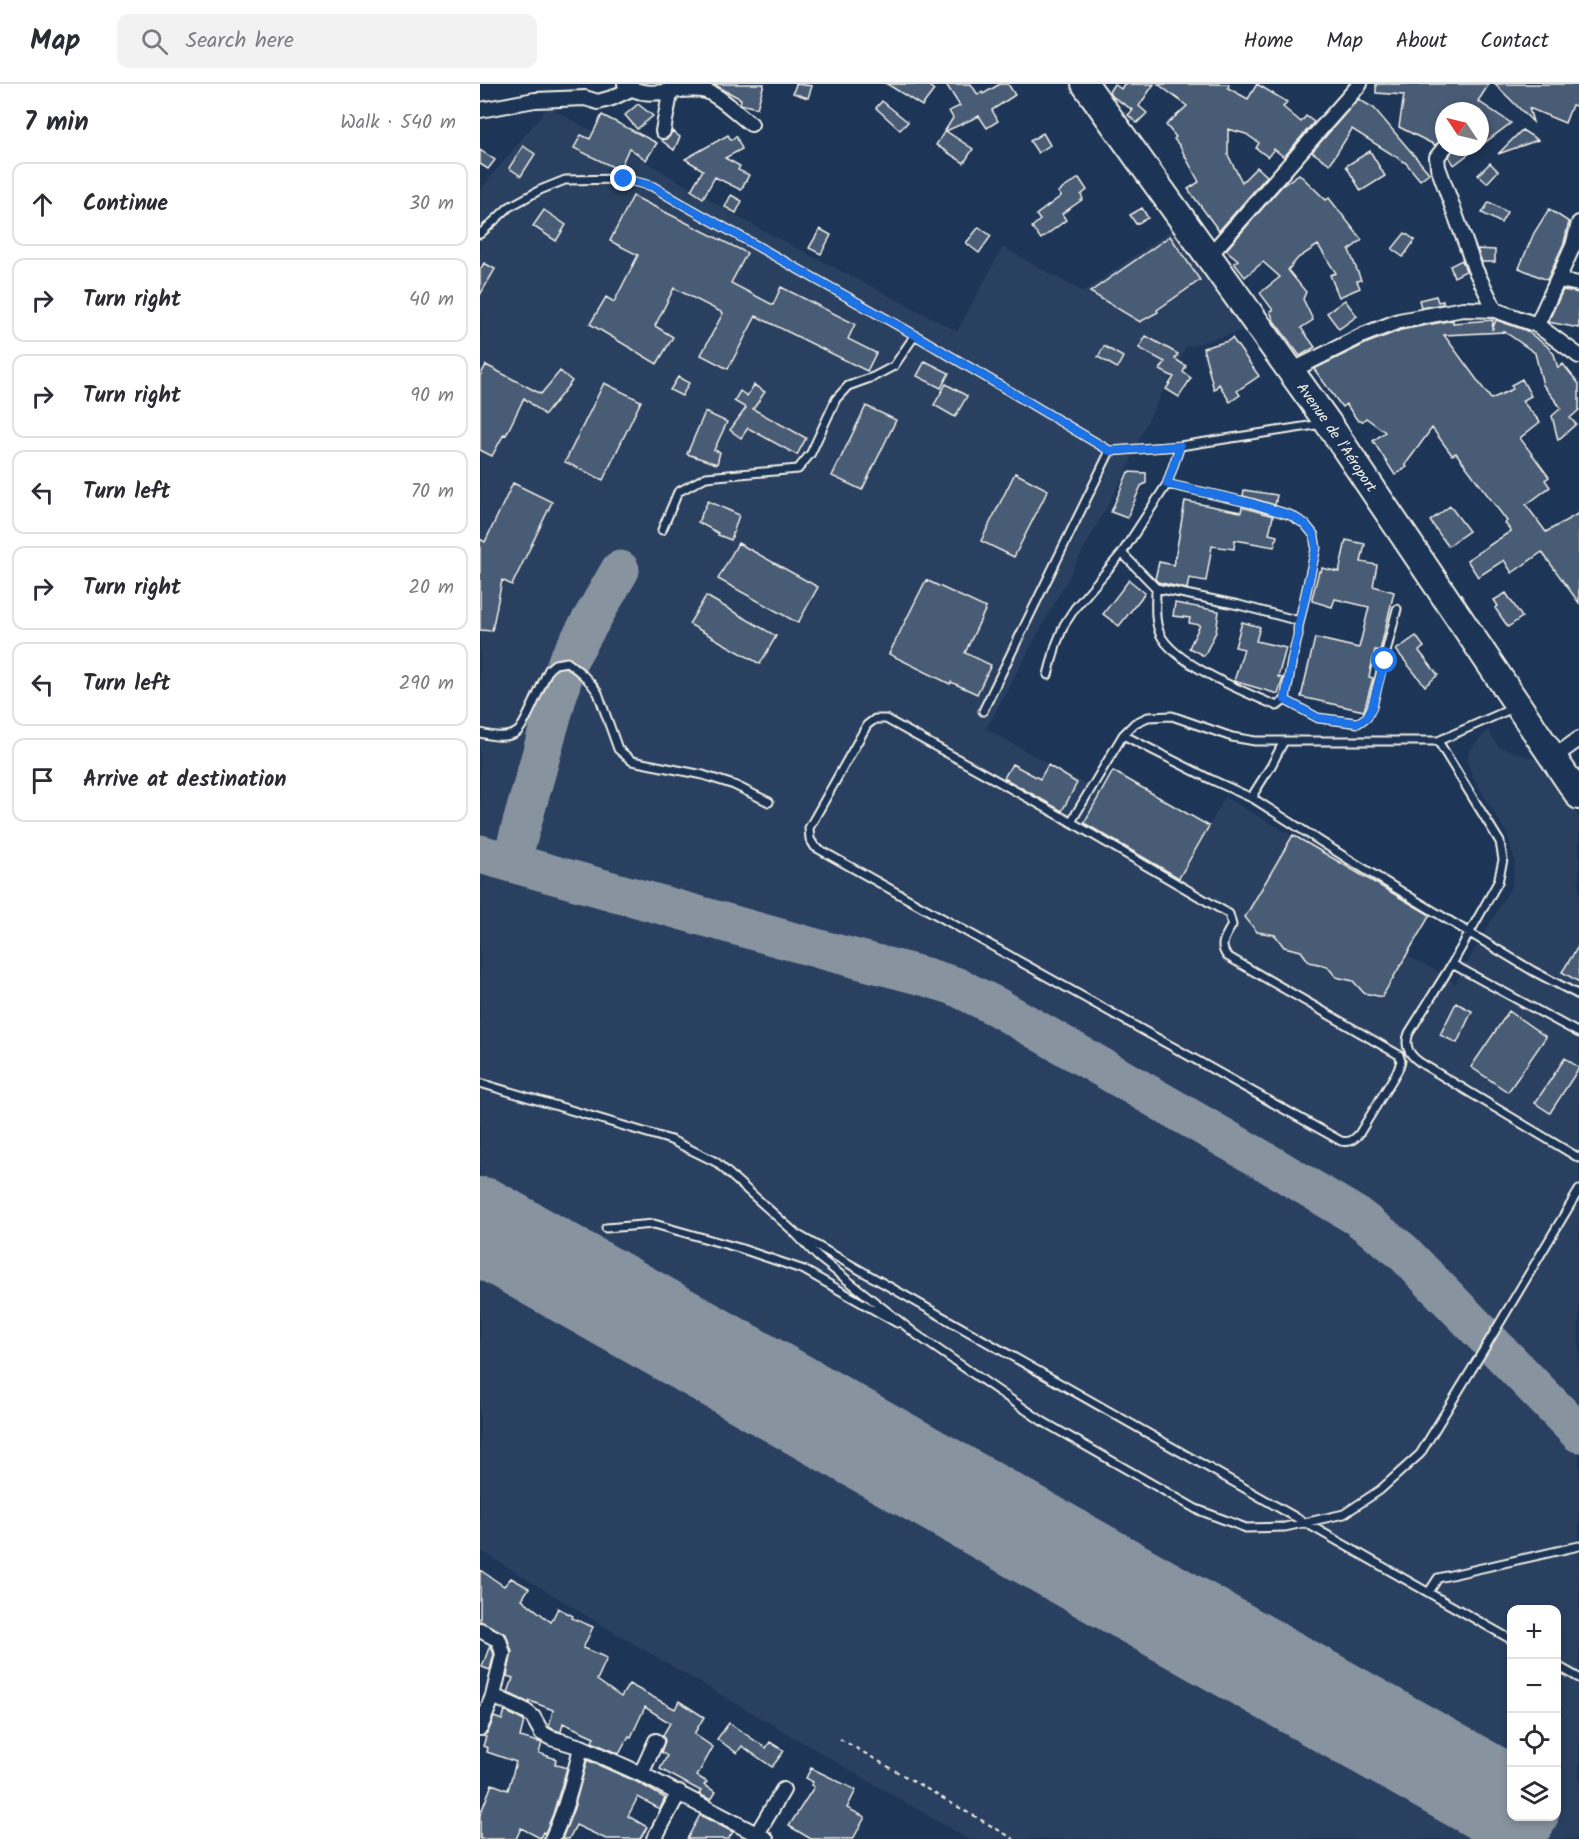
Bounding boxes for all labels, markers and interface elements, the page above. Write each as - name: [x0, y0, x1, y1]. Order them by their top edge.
- search box: [117, 14, 537, 68]
- text: Map: [30, 19, 81, 64]
- text: Search here: [186, 24, 294, 59]
- icon: search: [138, 25, 171, 58]
- text: Home: [1244, 25, 1293, 58]
- text: Map: [1326, 25, 1363, 58]
- text: About: [1396, 25, 1447, 58]
- text: Contact: [1480, 25, 1549, 58]
- text: 7 min: [24, 102, 89, 144]
- north arrow: [1435, 102, 1489, 156]
- text: Walk · 540 m: [340, 107, 456, 139]
- route end: [610, 165, 636, 191]
- text: Continue: [83, 187, 168, 222]
- icon: ahead: [26, 188, 59, 221]
- text: 30 m: [409, 188, 454, 220]
- text: Turn right: [83, 283, 181, 318]
- icon: right: [26, 284, 59, 317]
- text: 40 m: [409, 284, 454, 316]
- street label: Avenue de l'Aéroport: [1290, 378, 1383, 498]
- text: Turn right: [83, 379, 181, 414]
- icon: right: [26, 380, 59, 413]
- text: 90 m: [410, 380, 454, 412]
- text: Turn left: [83, 475, 170, 510]
- icon: left: [26, 476, 59, 509]
- text: 70 m: [411, 476, 454, 508]
- text: Turn right: [83, 571, 181, 606]
- icon: right: [26, 572, 59, 605]
- text: 20 m: [408, 572, 454, 604]
- route start: [1371, 647, 1397, 673]
- text: Turn left: [83, 667, 170, 702]
- icon: left: [26, 668, 59, 701]
- text: 290 m: [399, 668, 454, 700]
- text: Arrive at destination: [83, 763, 286, 798]
- icon: arrive: [26, 764, 59, 797]
- map controls: [1507, 1605, 1561, 1821]
- button: +: [1507, 1605, 1561, 1659]
- button: −: [1507, 1659, 1561, 1713]
- button: locate: [1507, 1713, 1561, 1767]
- button: layers: [1507, 1767, 1561, 1821]

